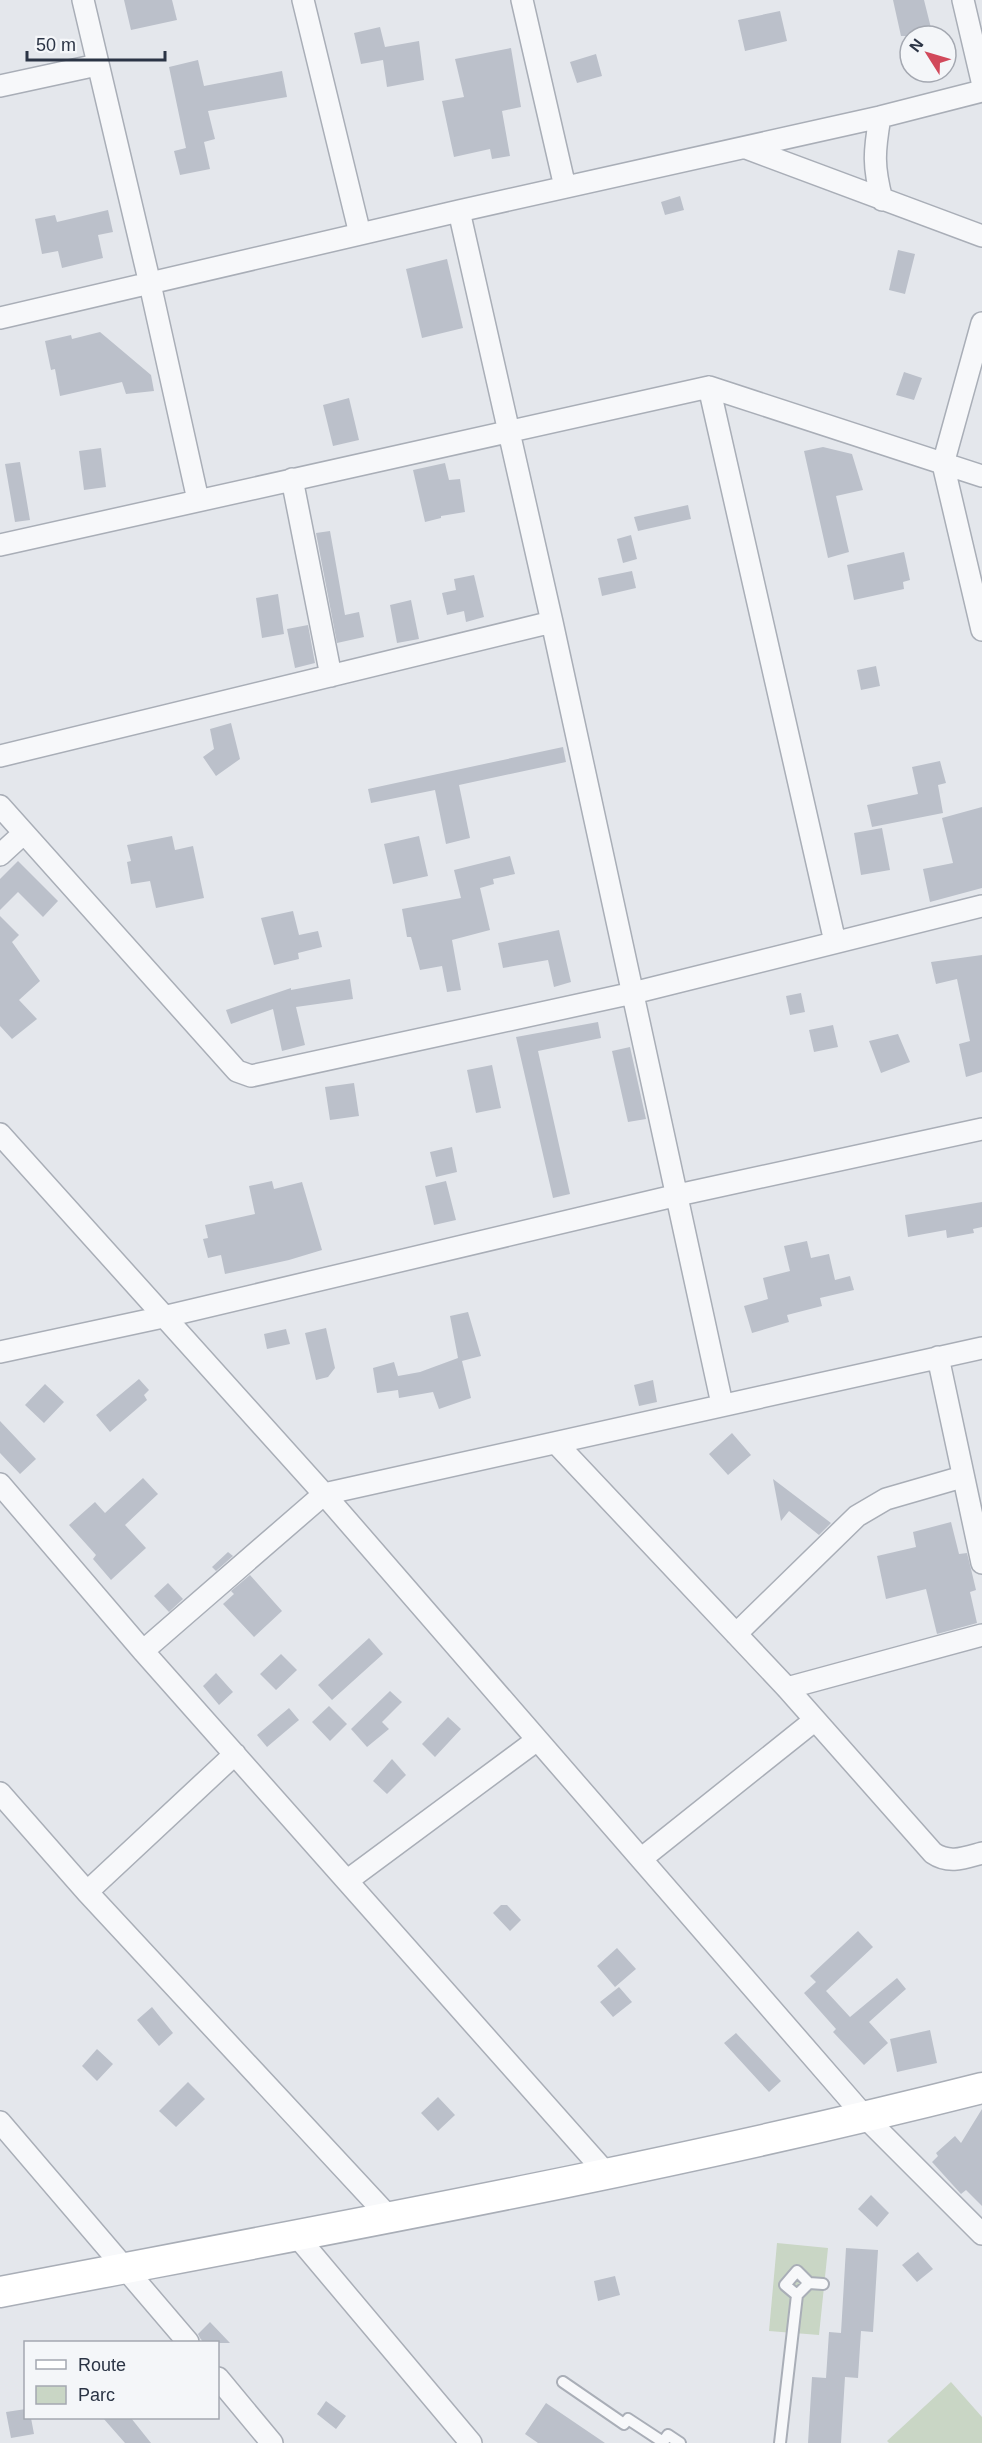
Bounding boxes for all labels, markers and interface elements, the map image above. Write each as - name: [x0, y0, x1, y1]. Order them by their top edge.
- scale bar: [27, 24, 165, 62]
- north arrow: [898, 24, 958, 84]
- text: 50 m: [36, 35, 76, 55]
- text: N: [906, 36, 927, 55]
- legend: [24, 2341, 219, 2419]
- text: Route: [78, 2355, 126, 2375]
- text: Parc: [78, 2385, 115, 2405]

